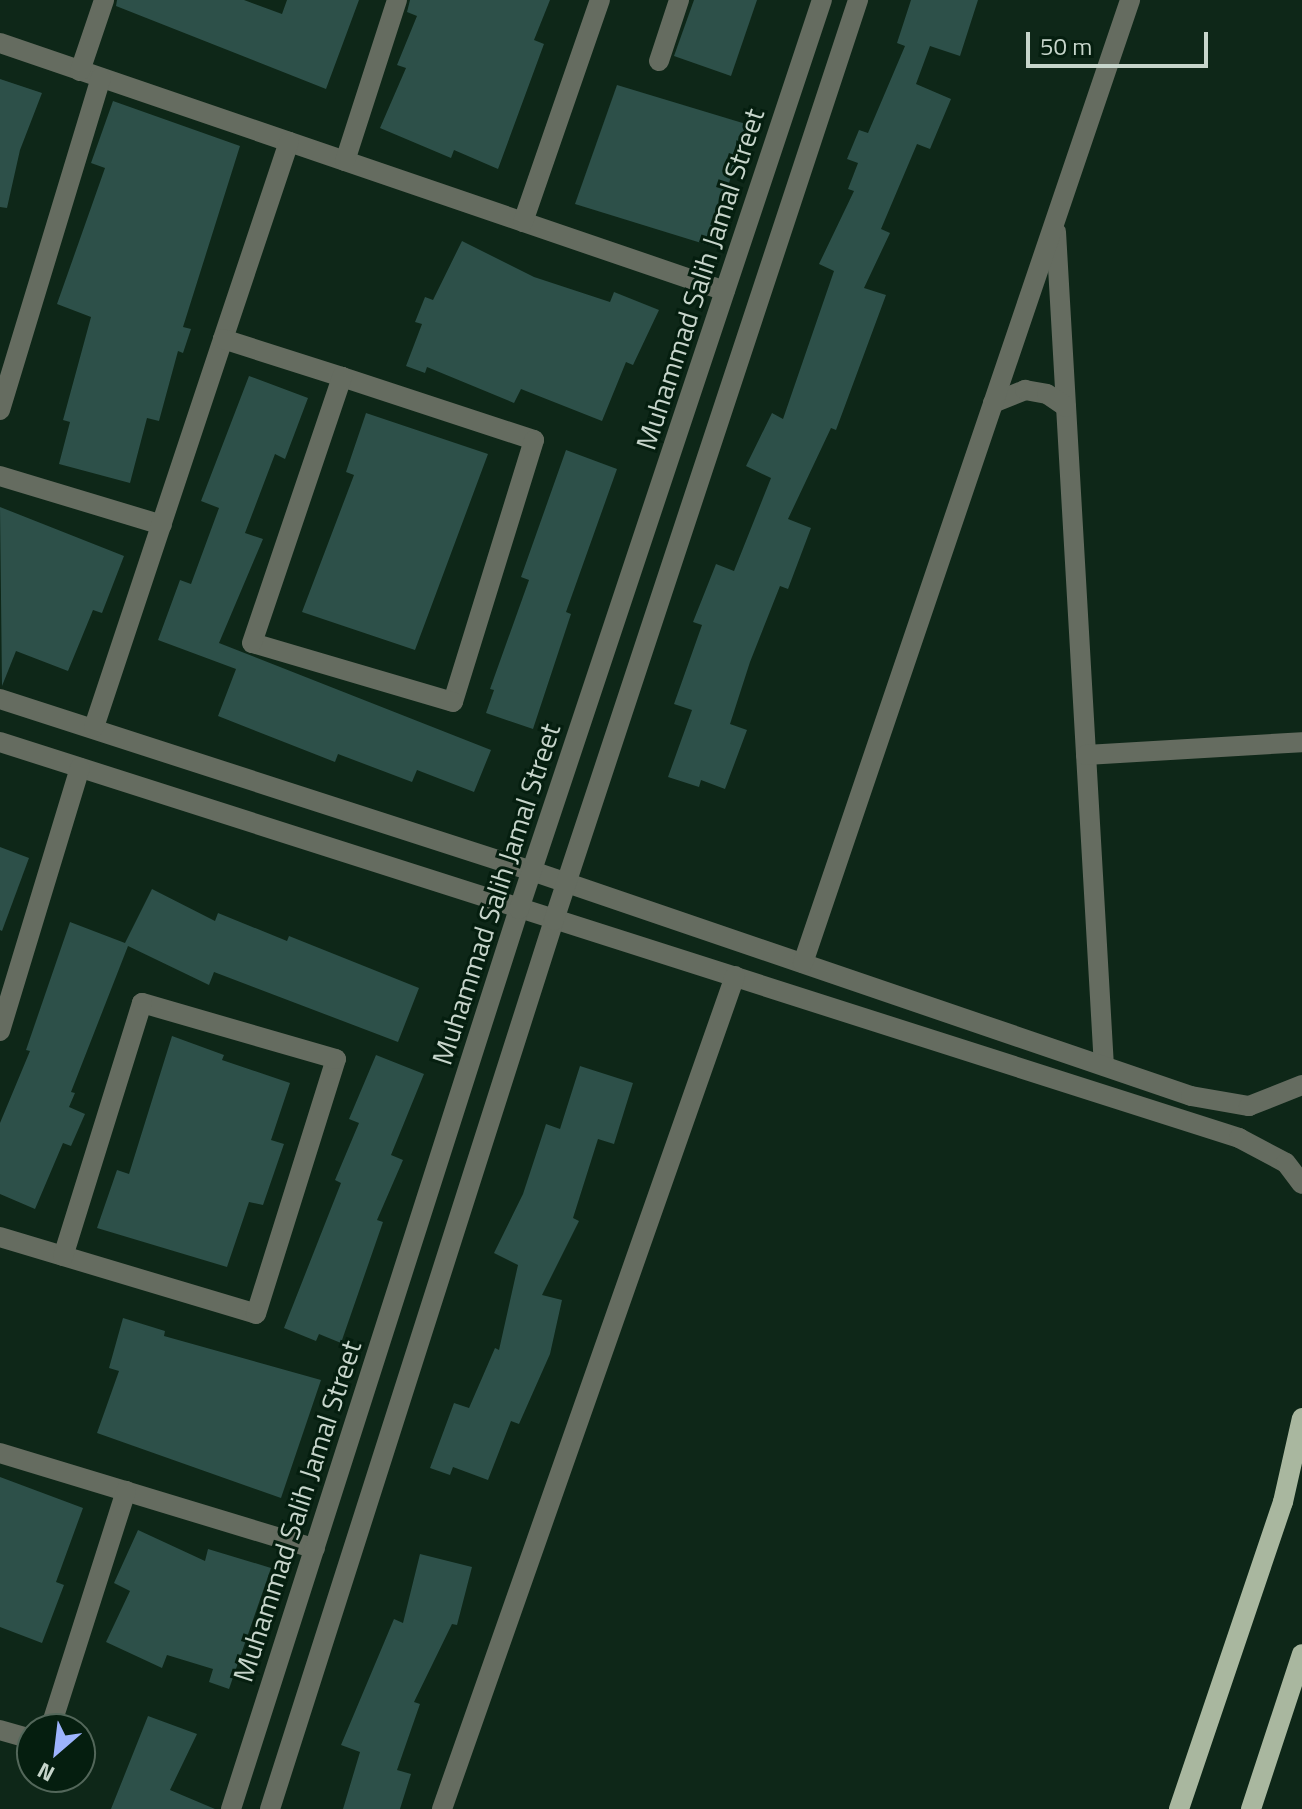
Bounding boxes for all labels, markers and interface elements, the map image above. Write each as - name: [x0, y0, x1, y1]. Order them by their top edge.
- scale bar: [1030, 16, 1212, 66]
- text: 50 m: [1040, 28, 1092, 64]
- street label: Muhammad Salih Jamal Street: [629, 104, 771, 454]
- street label: Muhammad Salih Jamal Street: [425, 719, 567, 1069]
- street label: Muhammad Salih Jamal Street: [226, 1336, 368, 1686]
- north arrow: [16, 1713, 96, 1793]
- text: N: [31, 1754, 60, 1791]

